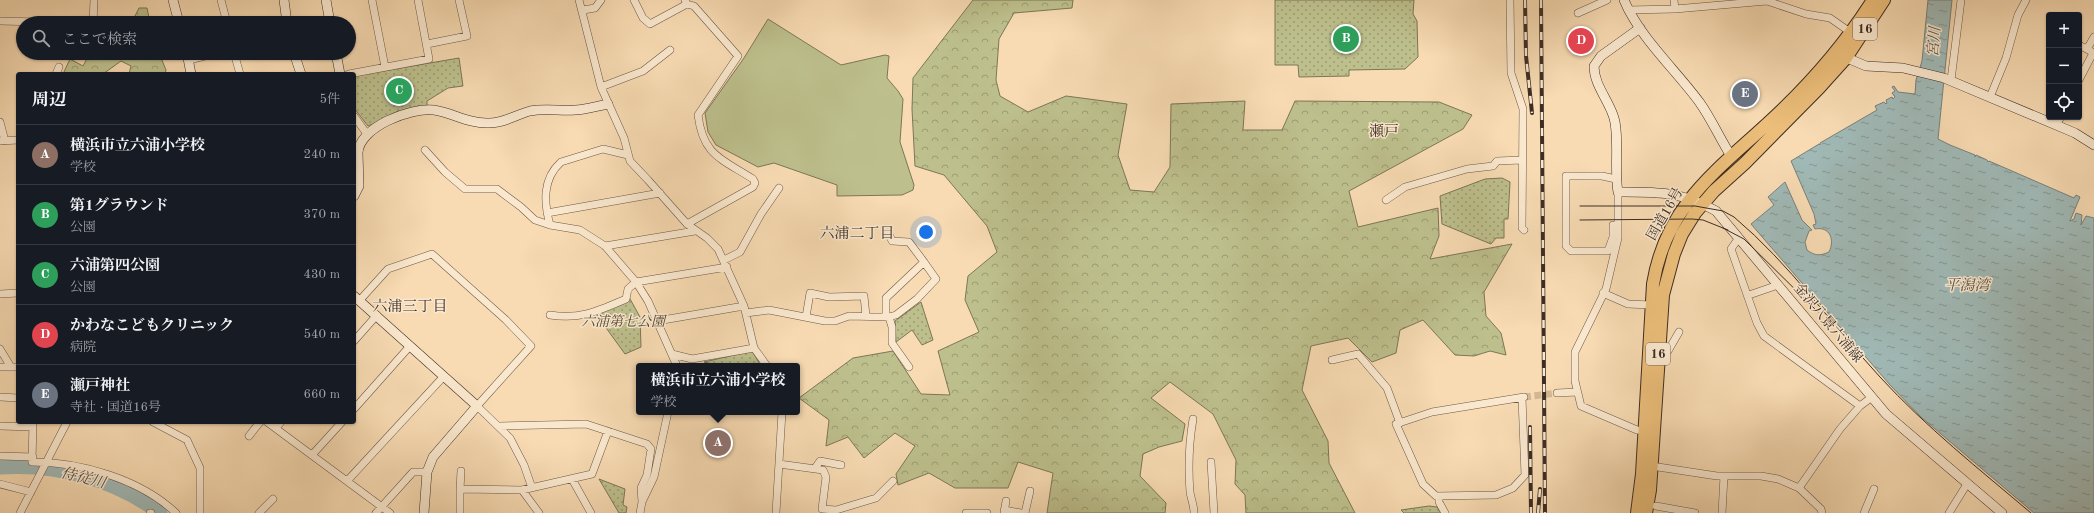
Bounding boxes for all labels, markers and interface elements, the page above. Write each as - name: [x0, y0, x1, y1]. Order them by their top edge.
- map controls: [2046, 12, 2082, 120]
- button: +: [2046, 12, 2082, 48]
- search box: [16, 16, 356, 60]
- road number: 16: [1853, 18, 1877, 40]
- pin: B: [1333, 24, 1359, 54]
- water label: 宮川: [1924, 24, 1944, 58]
- pin: D: [1568, 26, 1594, 56]
- icon: search: [30, 27, 52, 49]
- text: ここで検索: [62, 33, 137, 48]
- button: −: [2046, 48, 2082, 84]
- pin: C: [386, 76, 412, 106]
- pin: E: [1732, 79, 1758, 109]
- button: locate: [2046, 84, 2082, 120]
- text: 周辺: [32, 92, 66, 109]
- text: 5件: [319, 93, 340, 106]
- district label: 瀬戸: [1369, 123, 1399, 140]
- text: 横浜市立六浦小学校: [70, 139, 205, 154]
- text: A: [40, 148, 50, 161]
- text: 240 m: [303, 148, 340, 161]
- text: 学校: [70, 161, 96, 174]
- street label: 国道16号: [1644, 185, 1686, 243]
- text: 第1グラウンド: [70, 199, 169, 214]
- text: B: [40, 208, 50, 221]
- text: 370 m: [303, 208, 340, 221]
- text: 公園: [70, 221, 96, 234]
- your location: [916, 222, 936, 242]
- district label: 六浦二丁目: [819, 225, 895, 242]
- text: 六浦第四公園: [70, 259, 160, 274]
- text: C: [41, 268, 49, 281]
- text: 430 m: [303, 268, 340, 281]
- water label: 平潟湾: [1944, 277, 1992, 294]
- street label: 金沢八景六浦線: [1791, 280, 1866, 365]
- text: 公園: [70, 281, 96, 294]
- district label: 六浦三丁目: [372, 298, 448, 315]
- park label: 六浦第七公園: [581, 314, 667, 329]
- text: かわなこどもクリニック: [70, 319, 234, 334]
- text: D: [40, 328, 50, 341]
- text: 540 m: [303, 328, 340, 341]
- text: 病院: [70, 341, 96, 354]
- road number: 16: [1646, 343, 1670, 365]
- popup: [636, 363, 800, 415]
- text: 横浜市立六浦小学校: [650, 374, 786, 389]
- text: 瀬戸神社: [70, 379, 130, 394]
- text: E: [41, 388, 49, 401]
- text: 660 m: [303, 388, 340, 401]
- text: 学校: [650, 396, 677, 409]
- text: 寺社 · 国道16号: [70, 401, 161, 414]
- pin: A: [705, 428, 731, 458]
- water label: 侍従川: [59, 464, 109, 492]

